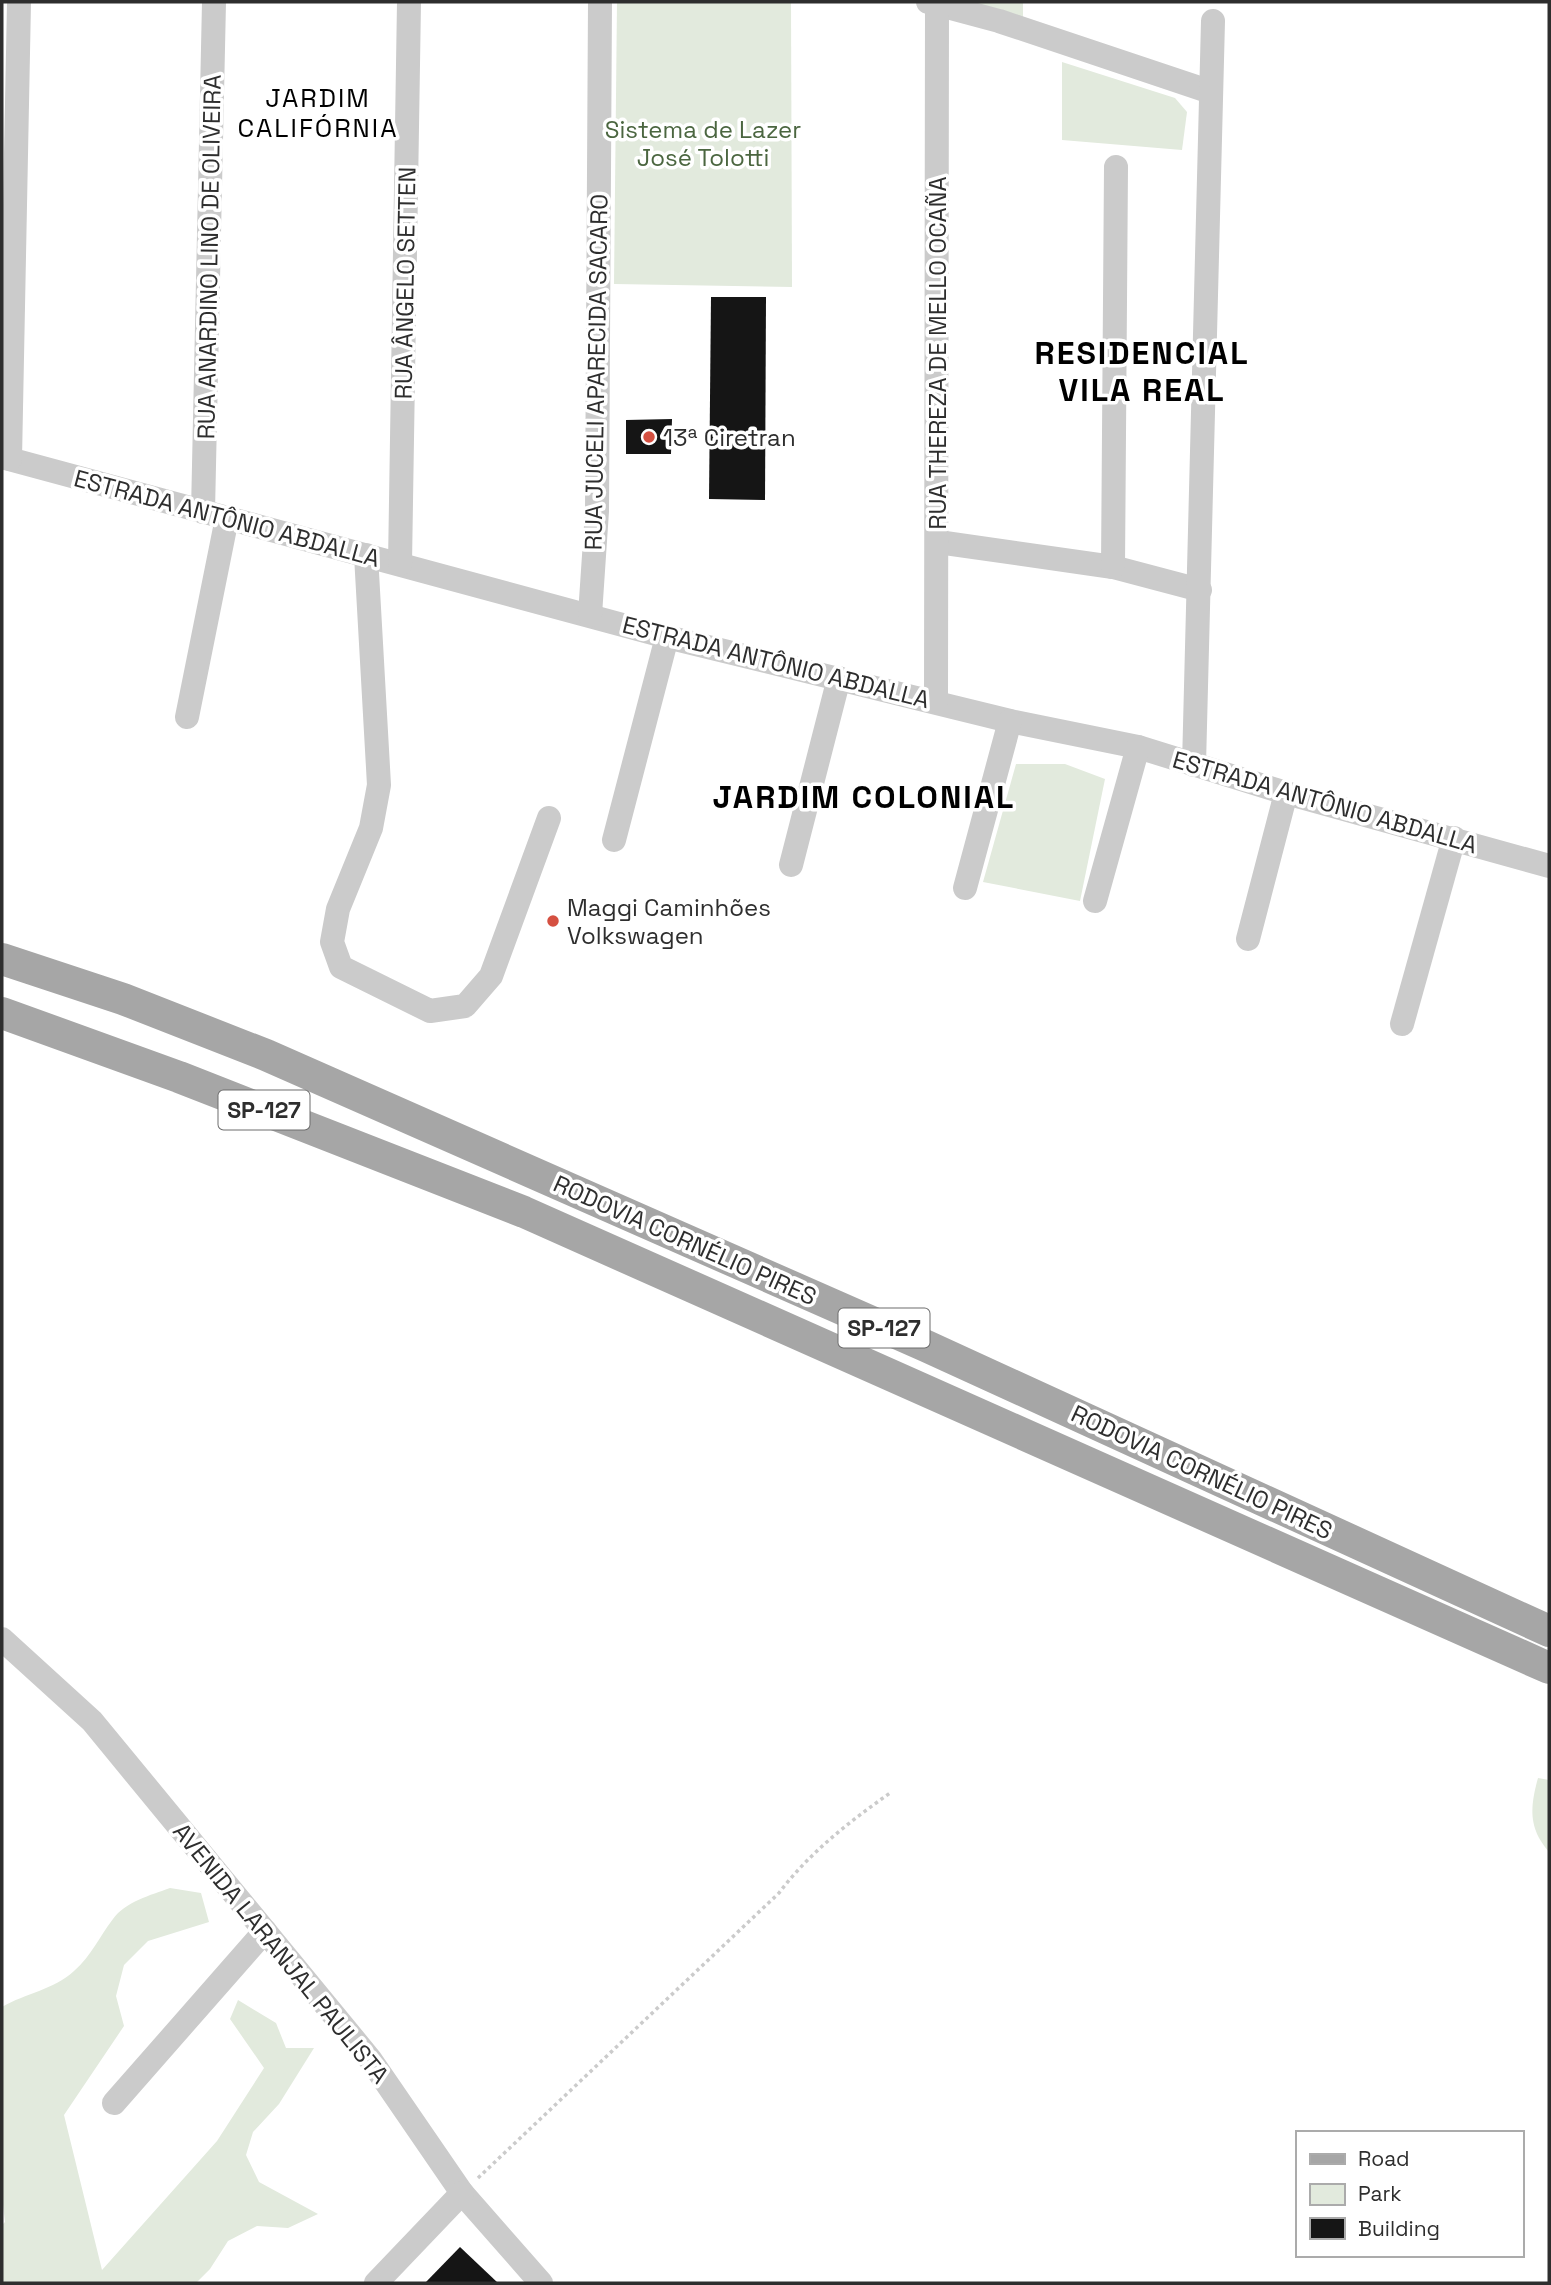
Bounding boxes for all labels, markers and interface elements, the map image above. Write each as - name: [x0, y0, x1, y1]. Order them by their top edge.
- street label: RUA ANARDINO LINO DE OLIVEIRA: [190, 74, 228, 440]
- district label: JARDIM CALIFÓRNIA: [237, 81, 399, 145]
- park label: Sistema de Lazer José Tolotti: [605, 114, 801, 173]
- street label: RUA ÂNGELO SETTEN: [387, 166, 423, 400]
- street label: RUA THEREZA DE MELLO OCAÑA: [922, 176, 953, 530]
- street label: RUA JUCELI APARECIDA SACARO: [577, 193, 615, 551]
- district label: RESIDENCIAL VILA REAL: [1035, 333, 1249, 410]
- place label: 13ª Ciretran: [663, 422, 796, 453]
- marker: 13ª Ciretran: [641, 429, 657, 445]
- street label: ESTRADA ANTÔNIO ABDALLA: [71, 462, 383, 574]
- street label: ESTRADA ANTÔNIO ABDALLA: [619, 609, 933, 715]
- street label: ESTRADA ANTÔNIO ABDALLA: [1169, 744, 1481, 860]
- district label: JARDIM COLONIAL: [713, 777, 1015, 817]
- place label: Maggi Caminhões Volkswagen: [567, 892, 771, 951]
- marker: Maggi Caminhões Volkswagen: [545, 913, 561, 929]
- road number: SP-127: [218, 1091, 310, 1130]
- street label: RODOVIA CORNÉLIO PIRES: [549, 1168, 821, 1312]
- road number: SP-127: [838, 1308, 930, 1348]
- street label: RODOVIA CORNÉLIO PIRES: [1066, 1398, 1338, 1546]
- street label: AVENIDA LARANJAL PAULISTA: [166, 1816, 396, 2090]
- legend: [1296, 2131, 1523, 2257]
- text: Road: [1358, 2145, 1410, 2172]
- text: Park: [1358, 2180, 1402, 2207]
- text: Building: [1358, 2215, 1440, 2242]

